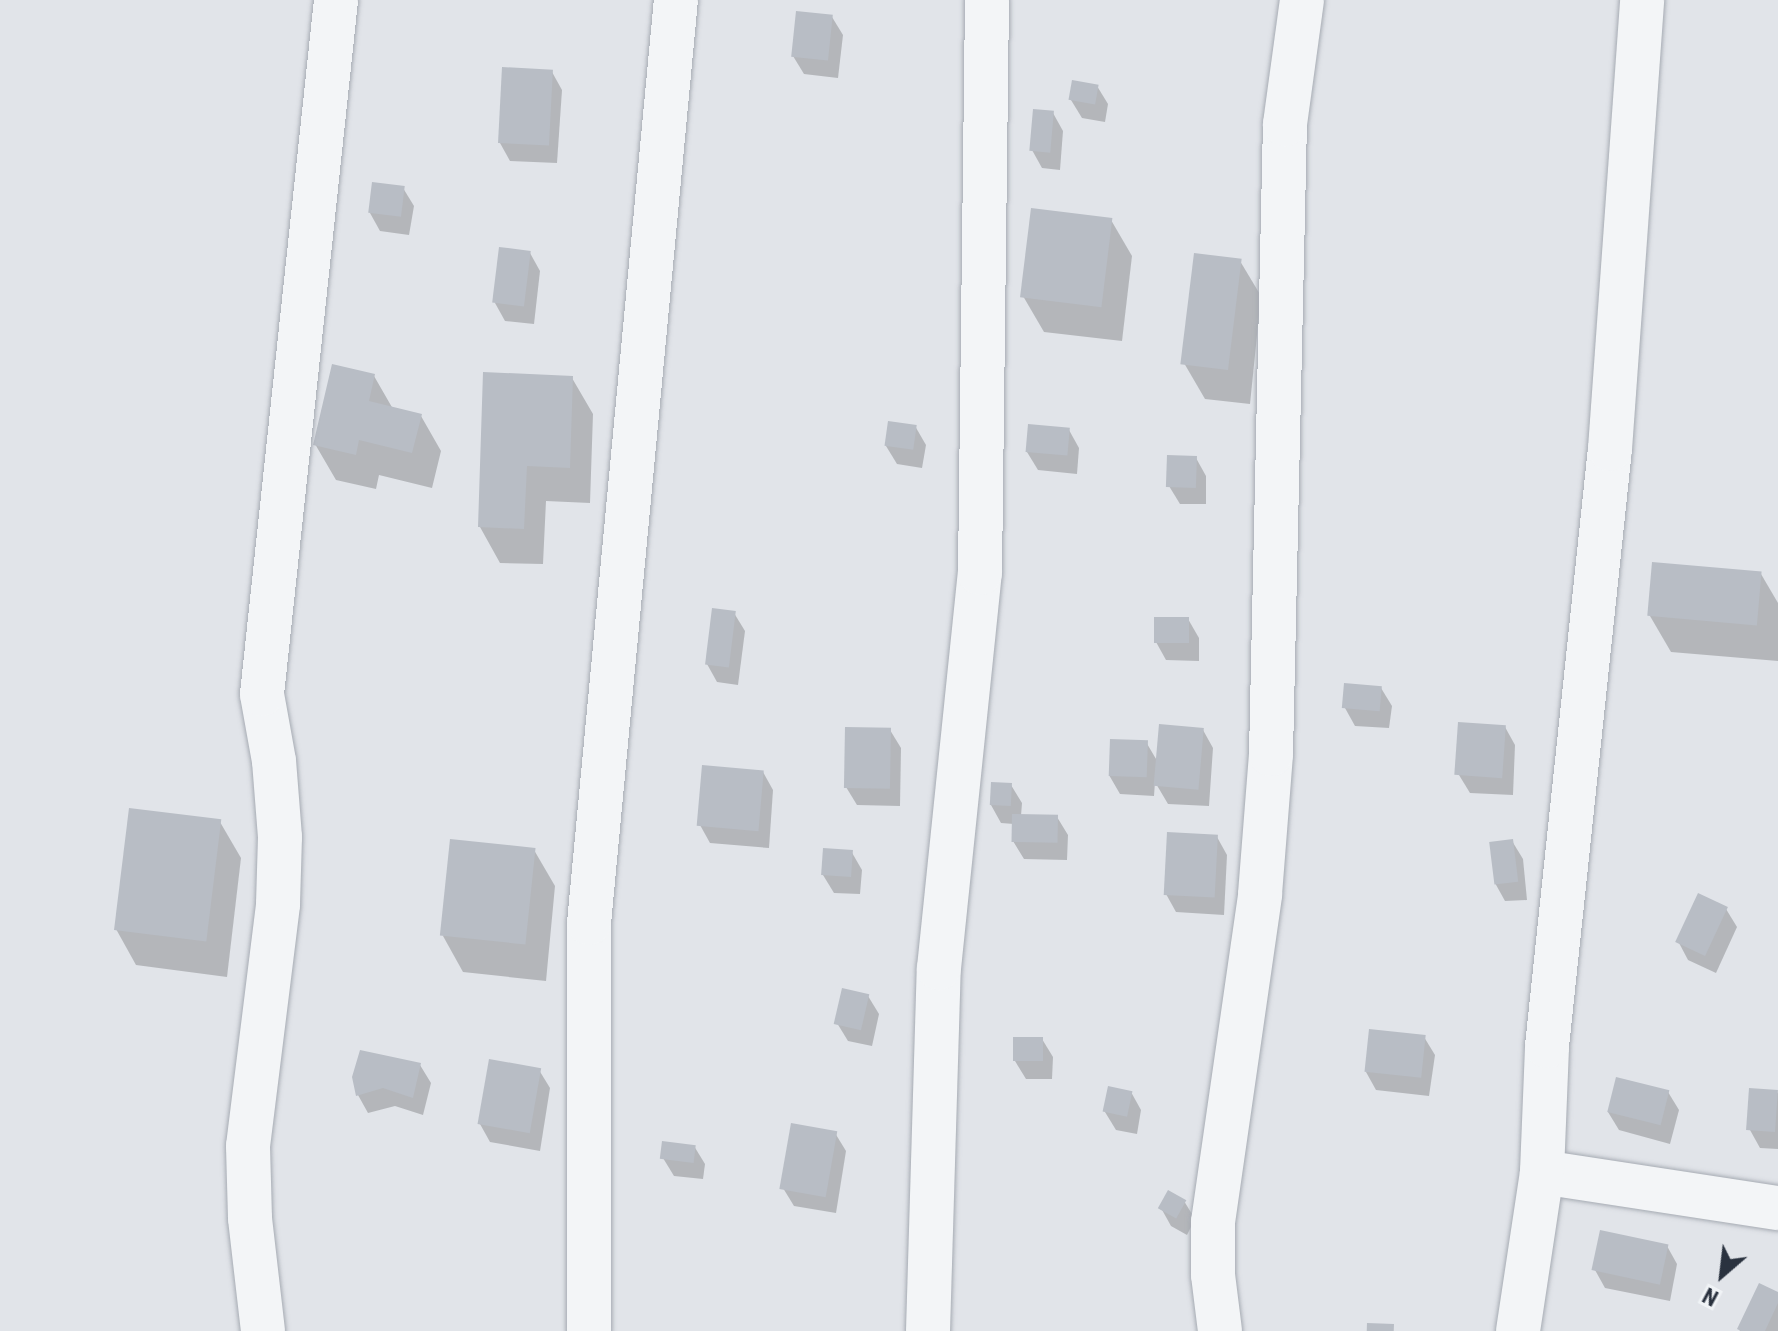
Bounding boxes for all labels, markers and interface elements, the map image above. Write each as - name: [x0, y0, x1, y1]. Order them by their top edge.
- north arrow: [1682, 1235, 1762, 1315]
- text: N: [1699, 1282, 1722, 1311]

